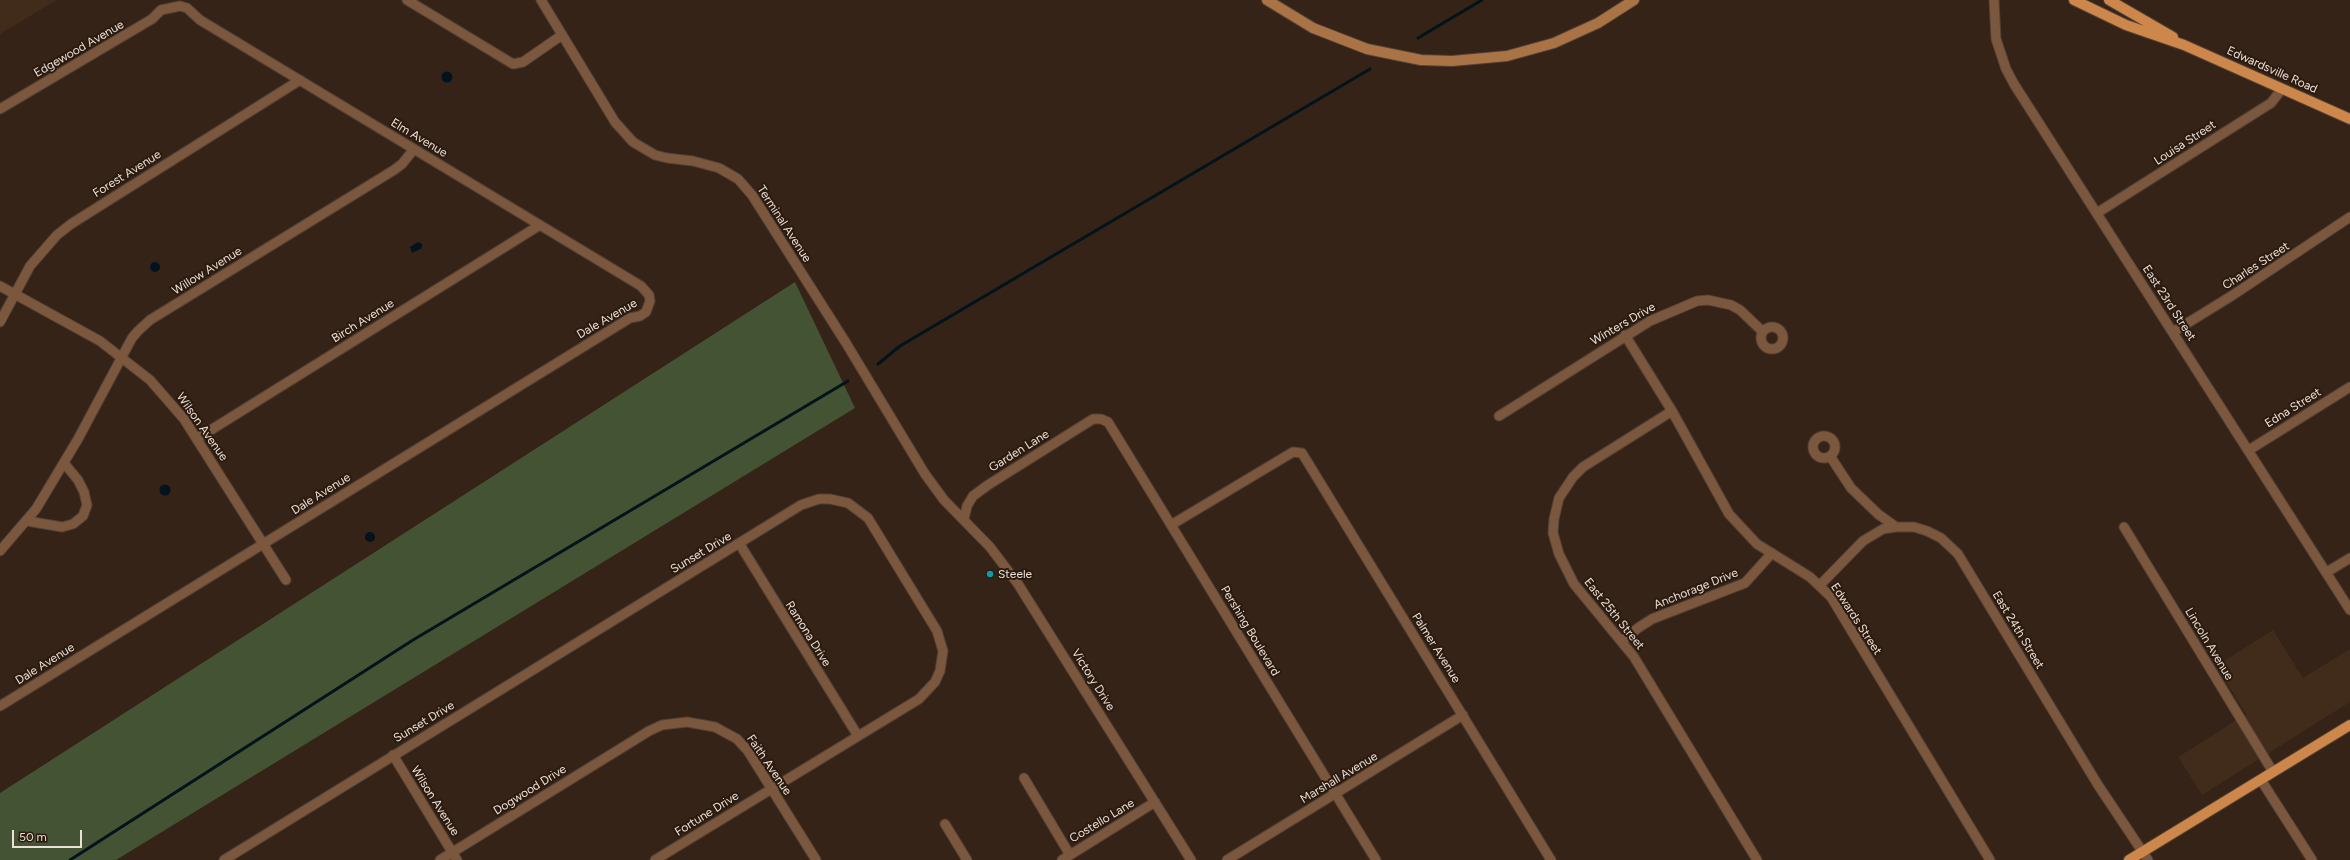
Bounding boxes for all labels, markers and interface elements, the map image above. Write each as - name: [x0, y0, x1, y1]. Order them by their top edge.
- street label: Edgewood Avenue: [32, 17, 126, 81]
- street label: Edwardsville Road: [2224, 44, 2320, 96]
- street label: Elm Avenue: [388, 115, 450, 161]
- street label: Louisa Street: [2151, 118, 2219, 168]
- street label: Forest Avenue: [90, 147, 164, 201]
- street label: Terminal Avenue: [754, 183, 814, 265]
- street label: Charles Street: [2220, 239, 2292, 293]
- street label: Willow Avenue: [170, 244, 244, 298]
- street label: East 23rd Street: [2139, 263, 2199, 343]
- street label: Birch Avenue: [329, 296, 397, 346]
- street label: Dale Avenue: [574, 296, 640, 342]
- street label: Winters Drive: [1588, 300, 1658, 348]
- street label: Edna Street: [2262, 385, 2324, 431]
- street label: Wilson Avenue: [173, 390, 231, 464]
- street label: Garden Lane: [986, 427, 1052, 475]
- street label: Dale Avenue: [289, 470, 353, 518]
- street label: Sunset Drive: [668, 529, 734, 577]
- street label: Anchorage Drive: [1652, 566, 1740, 612]
- place label: Steele: [998, 567, 1032, 581]
- marker: Steele: [985, 569, 995, 579]
- street label: East 25th Street: [1581, 575, 1647, 653]
- street label: Edwards Street: [1827, 580, 1885, 658]
- street label: Pershing Boulevard: [1217, 583, 1283, 679]
- street label: East 24th Street: [1989, 588, 2047, 672]
- street label: Ramona Drive: [782, 599, 834, 669]
- street label: Lincoln Avenue: [2182, 605, 2236, 683]
- street label: Palmer Avenue: [1409, 610, 1463, 686]
- street label: Dale Avenue: [13, 640, 77, 688]
- street label: Victory Drive: [1068, 646, 1118, 714]
- street label: Sunset Drive: [391, 698, 457, 746]
- street label: Faith Avenue: [743, 732, 795, 798]
- street label: Marshall Avenue: [1298, 749, 1380, 807]
- street label: Dogwood Drive: [491, 762, 569, 818]
- street label: Wilson Avenue: [408, 763, 462, 839]
- street label: Fortune Drive: [672, 789, 742, 839]
- street label: Costello Lane: [1067, 796, 1137, 846]
- scale bar: [14, 822, 84, 848]
- text: 50 m: [19, 830, 47, 844]

